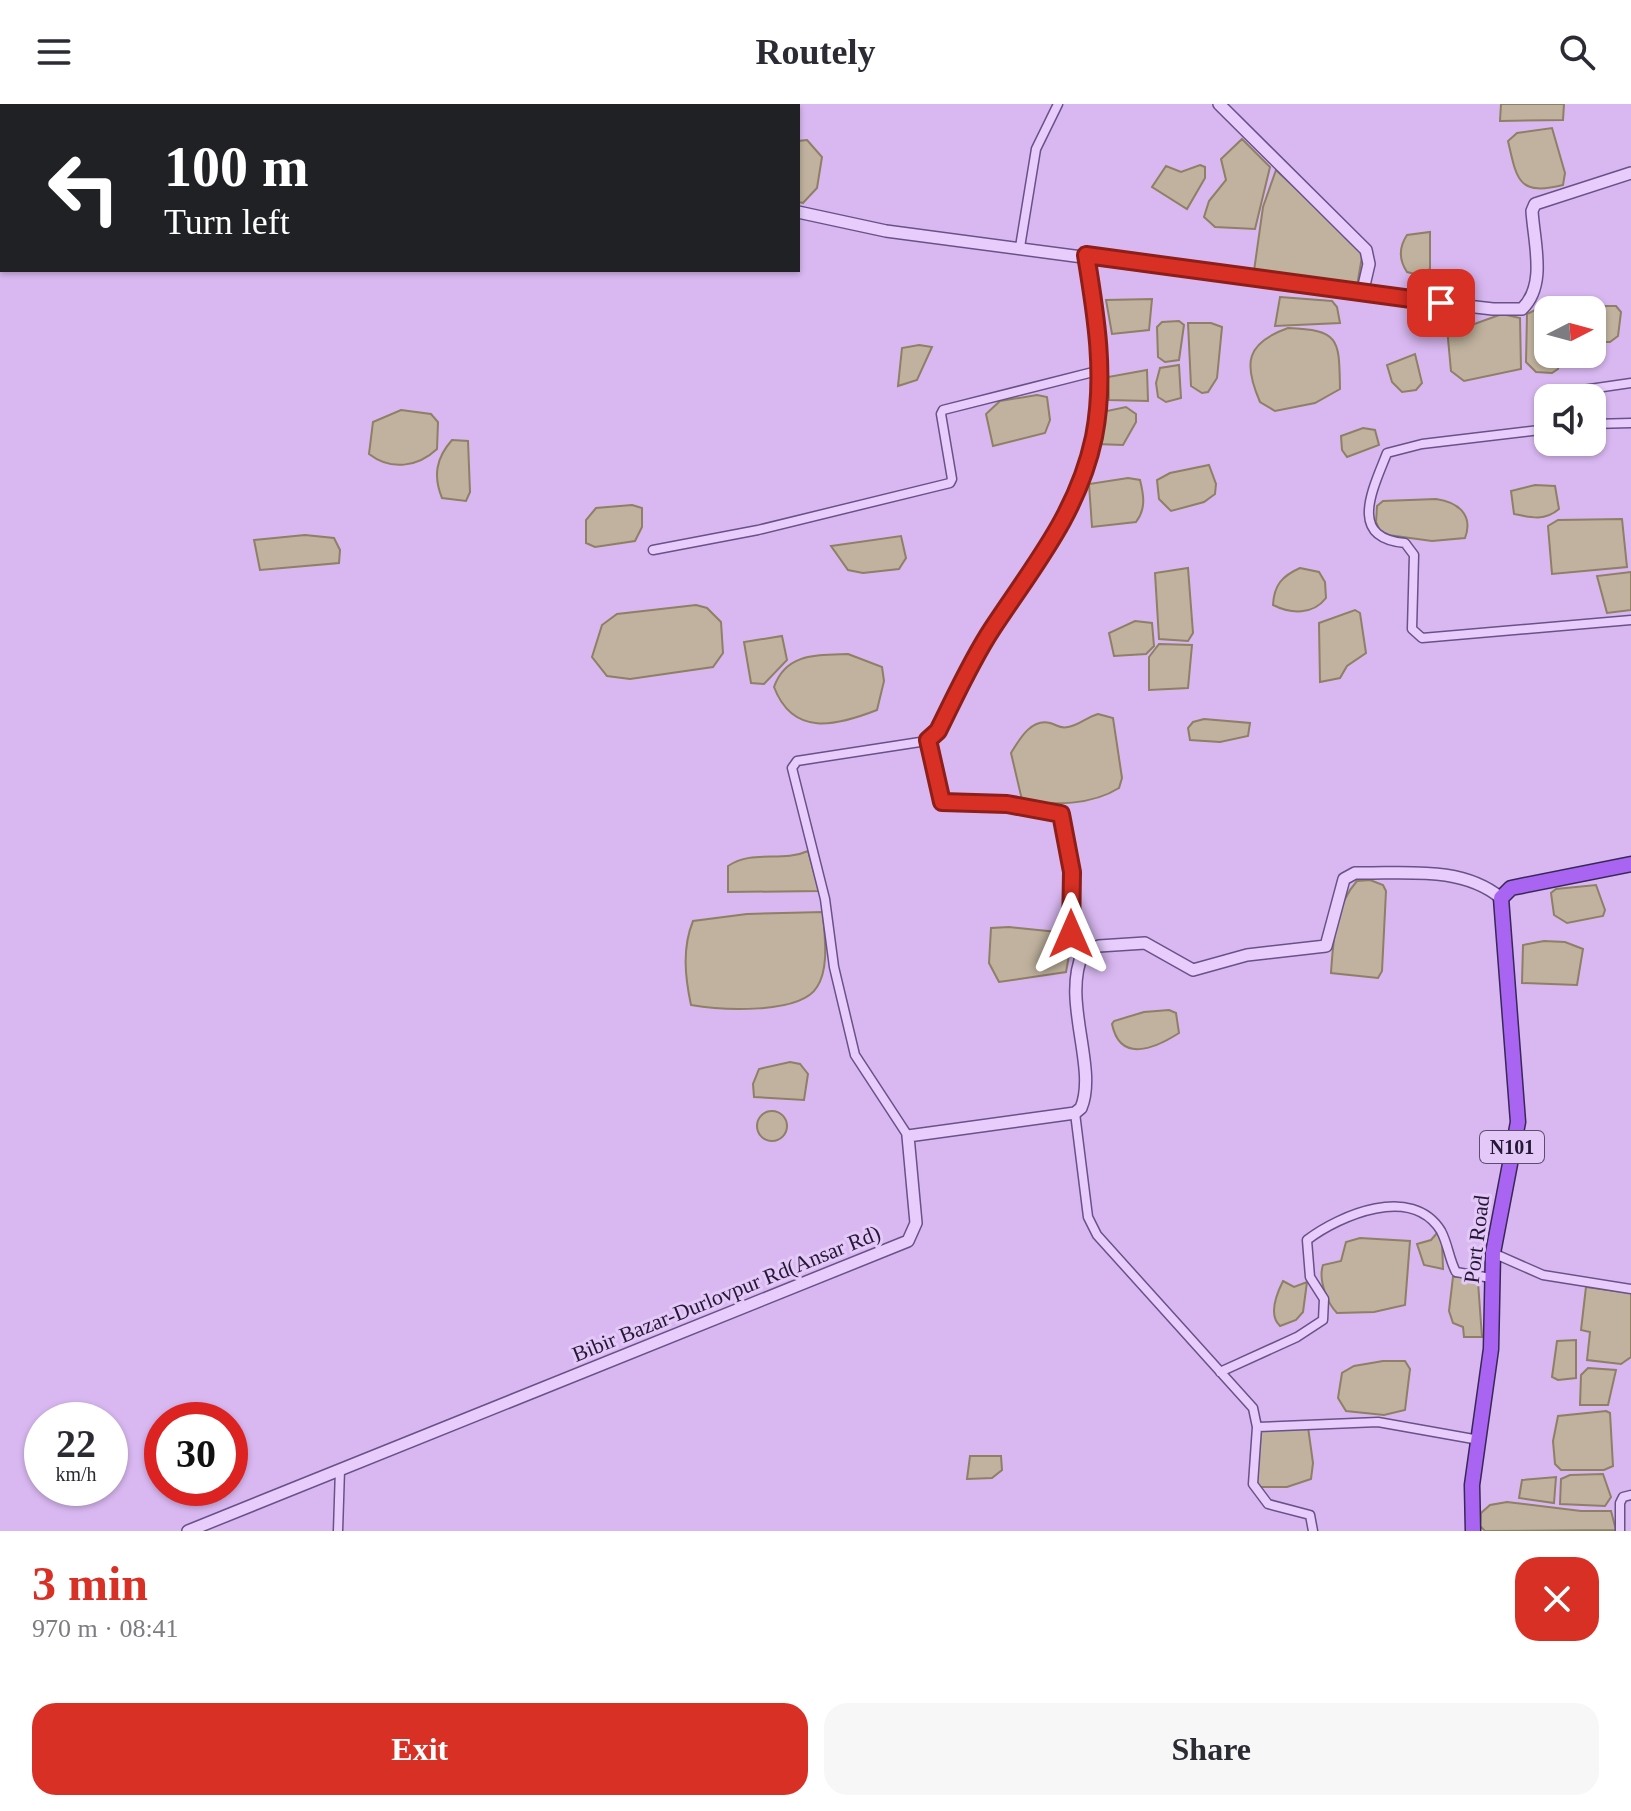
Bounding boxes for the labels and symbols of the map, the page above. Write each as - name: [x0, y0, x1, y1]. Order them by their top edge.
- pin: [1407, 269, 1475, 337]
- north arrow: [1534, 296, 1606, 368]
- position arrow: [1029, 892, 1113, 976]
- road number: N101: [1480, 1131, 1544, 1163]
- street label: Port Road: [1459, 1194, 1494, 1285]
- street label: Bibir Bazar-Durlovpur Rd(Ansar Rd): [568, 1220, 884, 1367]
- speed limit sign: 30: [144, 1402, 248, 1506]

